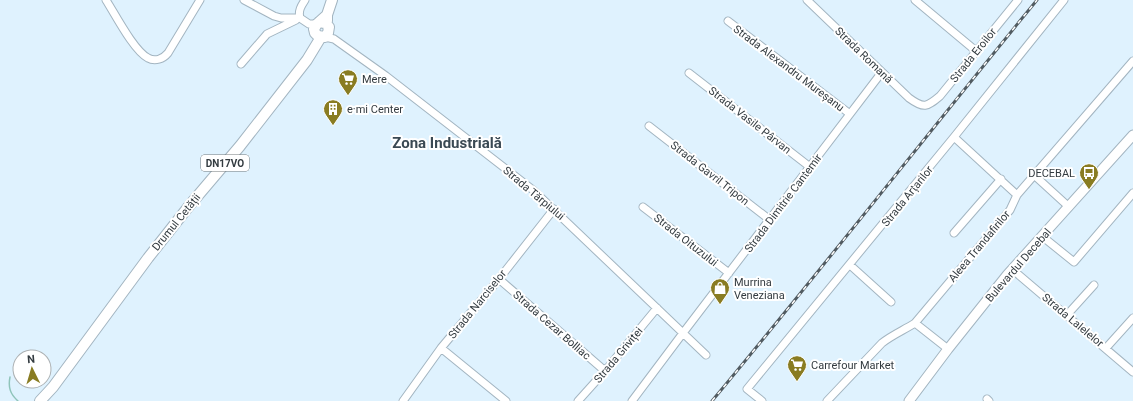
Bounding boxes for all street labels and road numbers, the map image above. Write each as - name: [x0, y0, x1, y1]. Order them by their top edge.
- street label: Strada Alexandru Mureșanu: [731, 22, 847, 114]
- street label: Strada Romană: [832, 25, 895, 86]
- street label: Strada Eroilor: [948, 25, 999, 85]
- street label: Strada Vasile Pârvan: [706, 84, 793, 157]
- street label: Strada Gavril Tripon: [668, 139, 752, 208]
- street label: Strada Dimitrie Cantemir: [742, 151, 825, 255]
- road number: DN17VO: [201, 155, 249, 171]
- street label: Strada Arțarilor: [879, 163, 936, 229]
- street label: Strada Tărpiului: [500, 164, 567, 223]
- street label: Drumul Cetății: [149, 191, 203, 253]
- street label: Aleea Trandafirilor: [946, 208, 1013, 285]
- street label: Strada Oituzului: [651, 211, 720, 269]
- street label: Bulevardul Decebal: [983, 226, 1054, 305]
- street label: Strada Narciselor: [446, 267, 509, 341]
- street label: Strada Cezar Bolliac: [510, 288, 593, 363]
- street label: Strada Lalelelor: [1039, 291, 1106, 350]
- street label: Strada Griviței: [591, 325, 645, 386]

